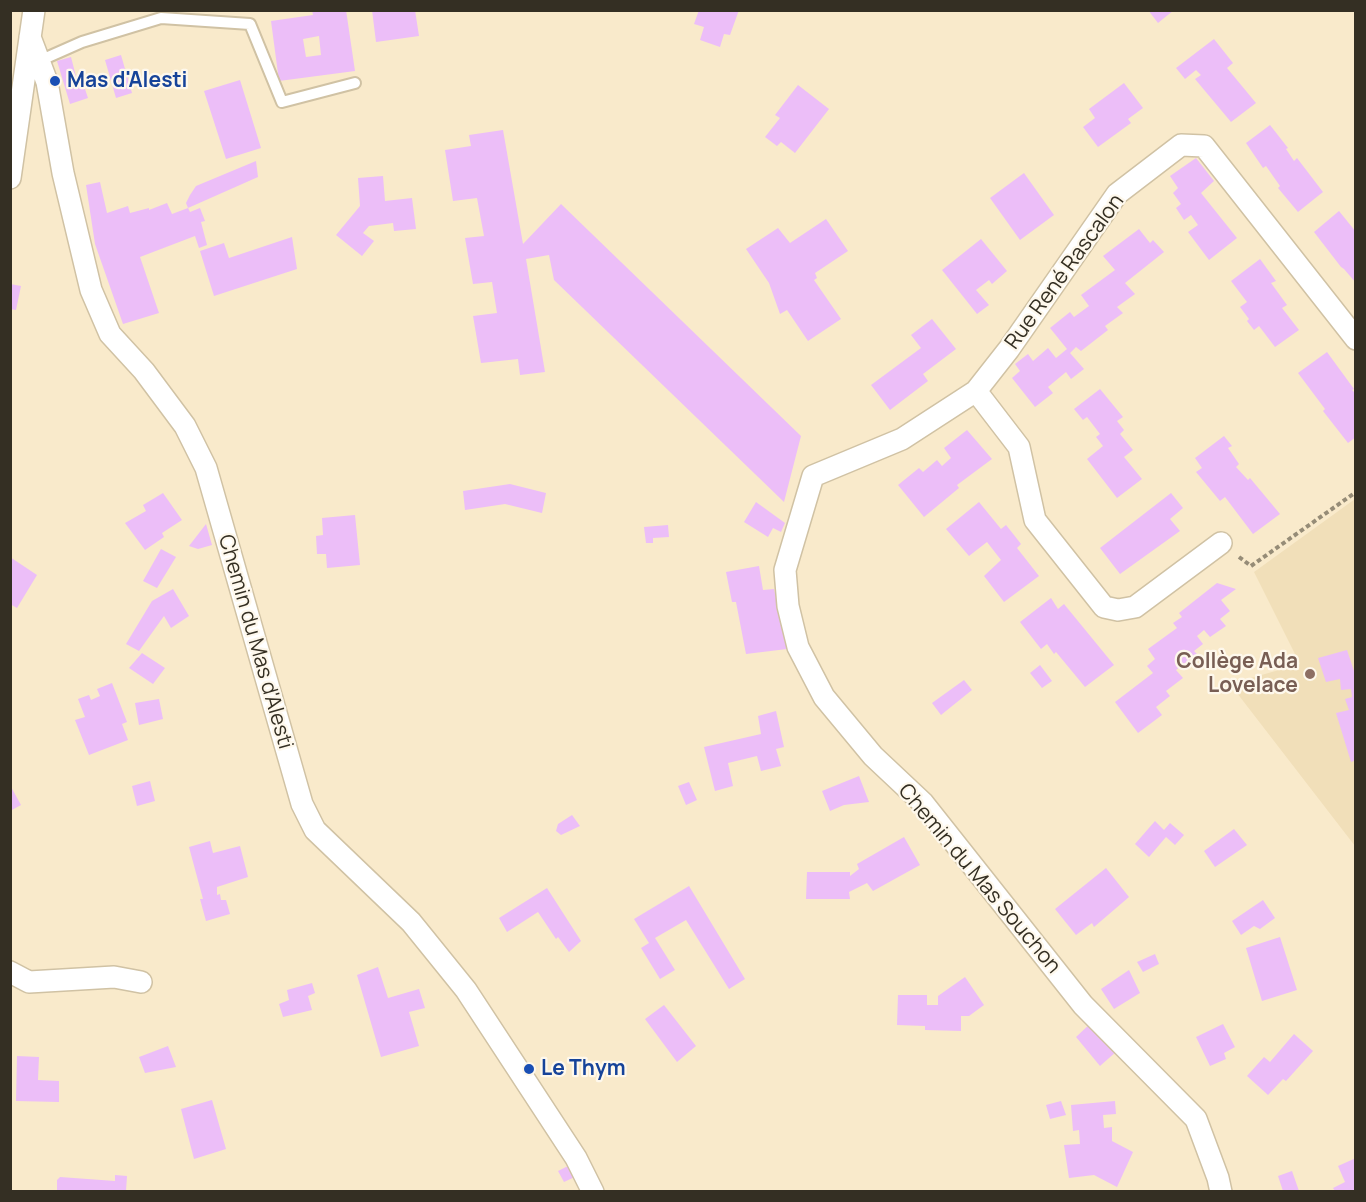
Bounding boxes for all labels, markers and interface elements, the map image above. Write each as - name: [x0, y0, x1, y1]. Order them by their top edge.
- place label: Mas d'Alesti: [67, 68, 187, 94]
- marker: Mas d'Alesti: [48, 74, 62, 88]
- street label: Rue René Rascalon: [1000, 190, 1130, 354]
- street label: Chemin du Mas d'Alesti: [212, 532, 298, 752]
- place label: Collège Ada Lovelace: [1176, 649, 1298, 699]
- marker: Collège Ada Lovelace: [1303, 667, 1317, 681]
- street label: Chemin du Mas Souchon: [892, 779, 1066, 979]
- place label: Le Thym: [541, 1056, 626, 1082]
- marker: Le Thym: [522, 1062, 536, 1076]

